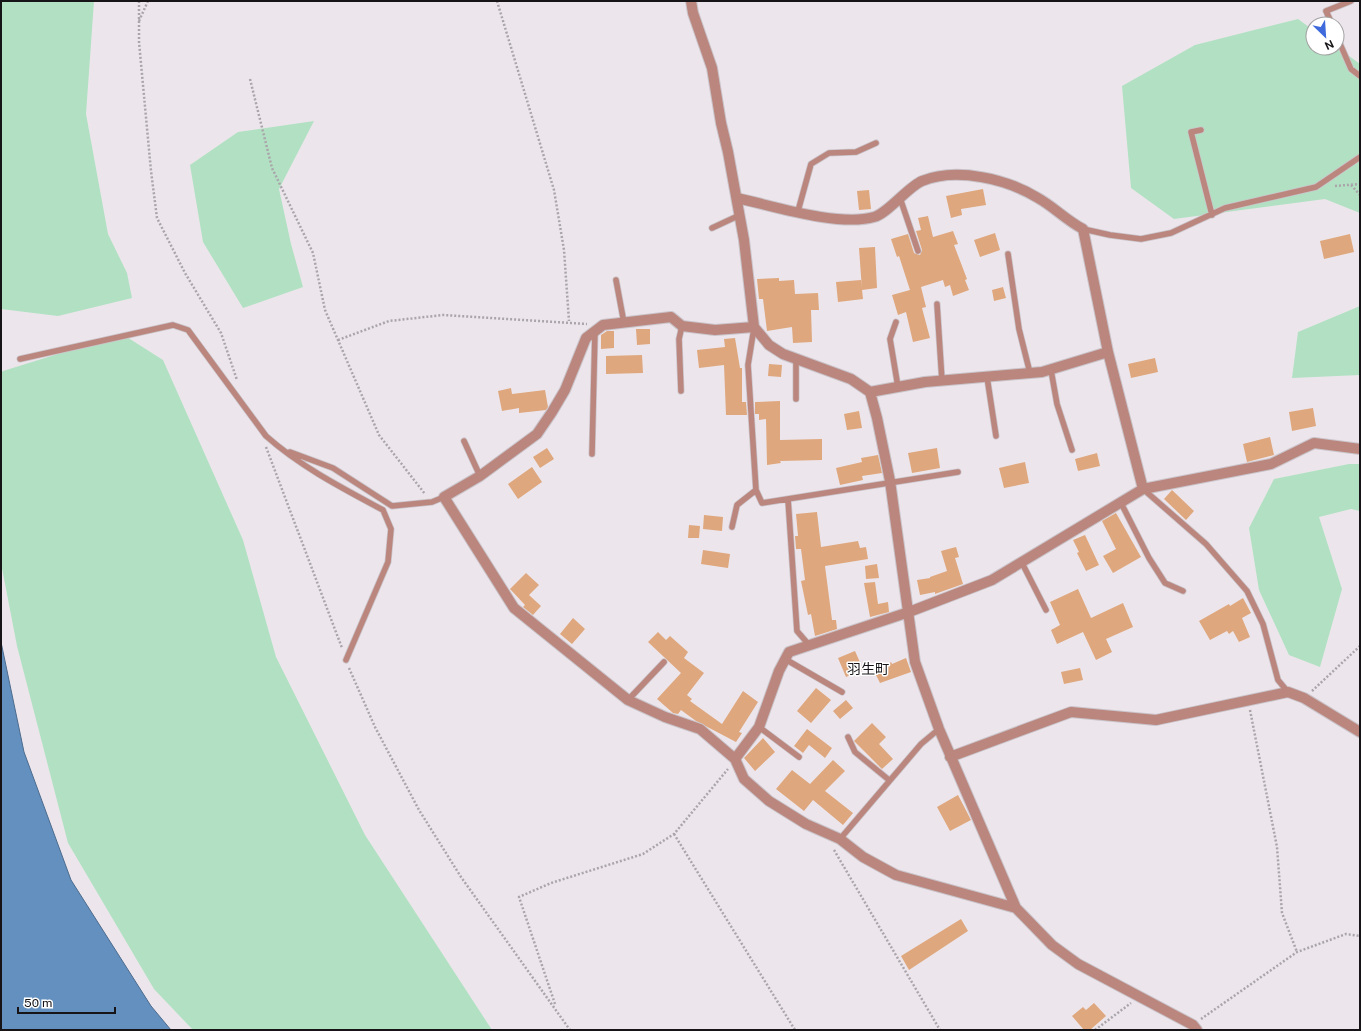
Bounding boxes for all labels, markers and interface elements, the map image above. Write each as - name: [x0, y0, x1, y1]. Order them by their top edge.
- north arrow: [1305, 16, 1345, 56]
- text: N: [1323, 38, 1336, 52]
- district label: 羽生町: [847, 661, 889, 677]
- scale bar: [18, 989, 115, 1015]
- text: 50 m: [24, 996, 52, 1010]

